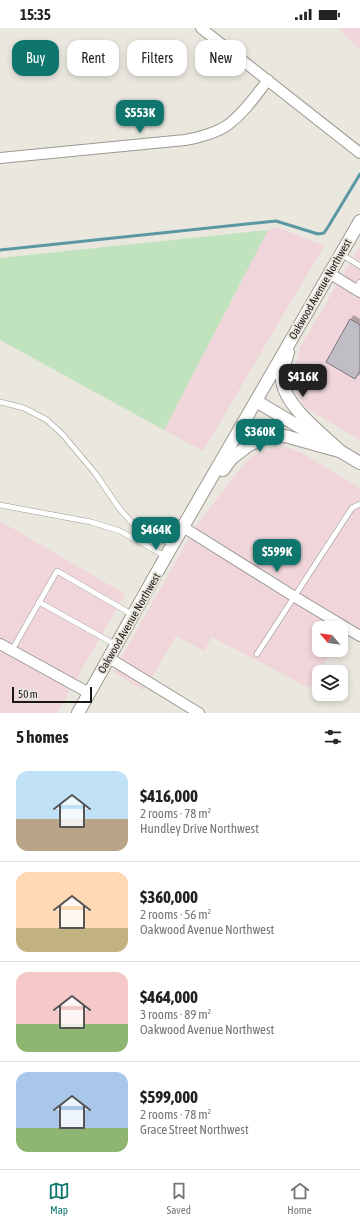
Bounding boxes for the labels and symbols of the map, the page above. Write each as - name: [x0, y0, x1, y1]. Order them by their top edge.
- pin: $553K: [112, 100, 168, 134]
- street label: Oakwood Avenue Northwest: [286, 237, 354, 341]
- pin: $416K: [275, 364, 331, 398]
- pin: $360K: [232, 419, 288, 453]
- pin: $464K: [128, 517, 184, 551]
- pin: $599K: [249, 539, 305, 573]
- street label: Oakwood Avenue Northwest: [95, 571, 163, 675]
- north arrow: [312, 621, 348, 657]
- scale bar: [12, 685, 92, 704]

